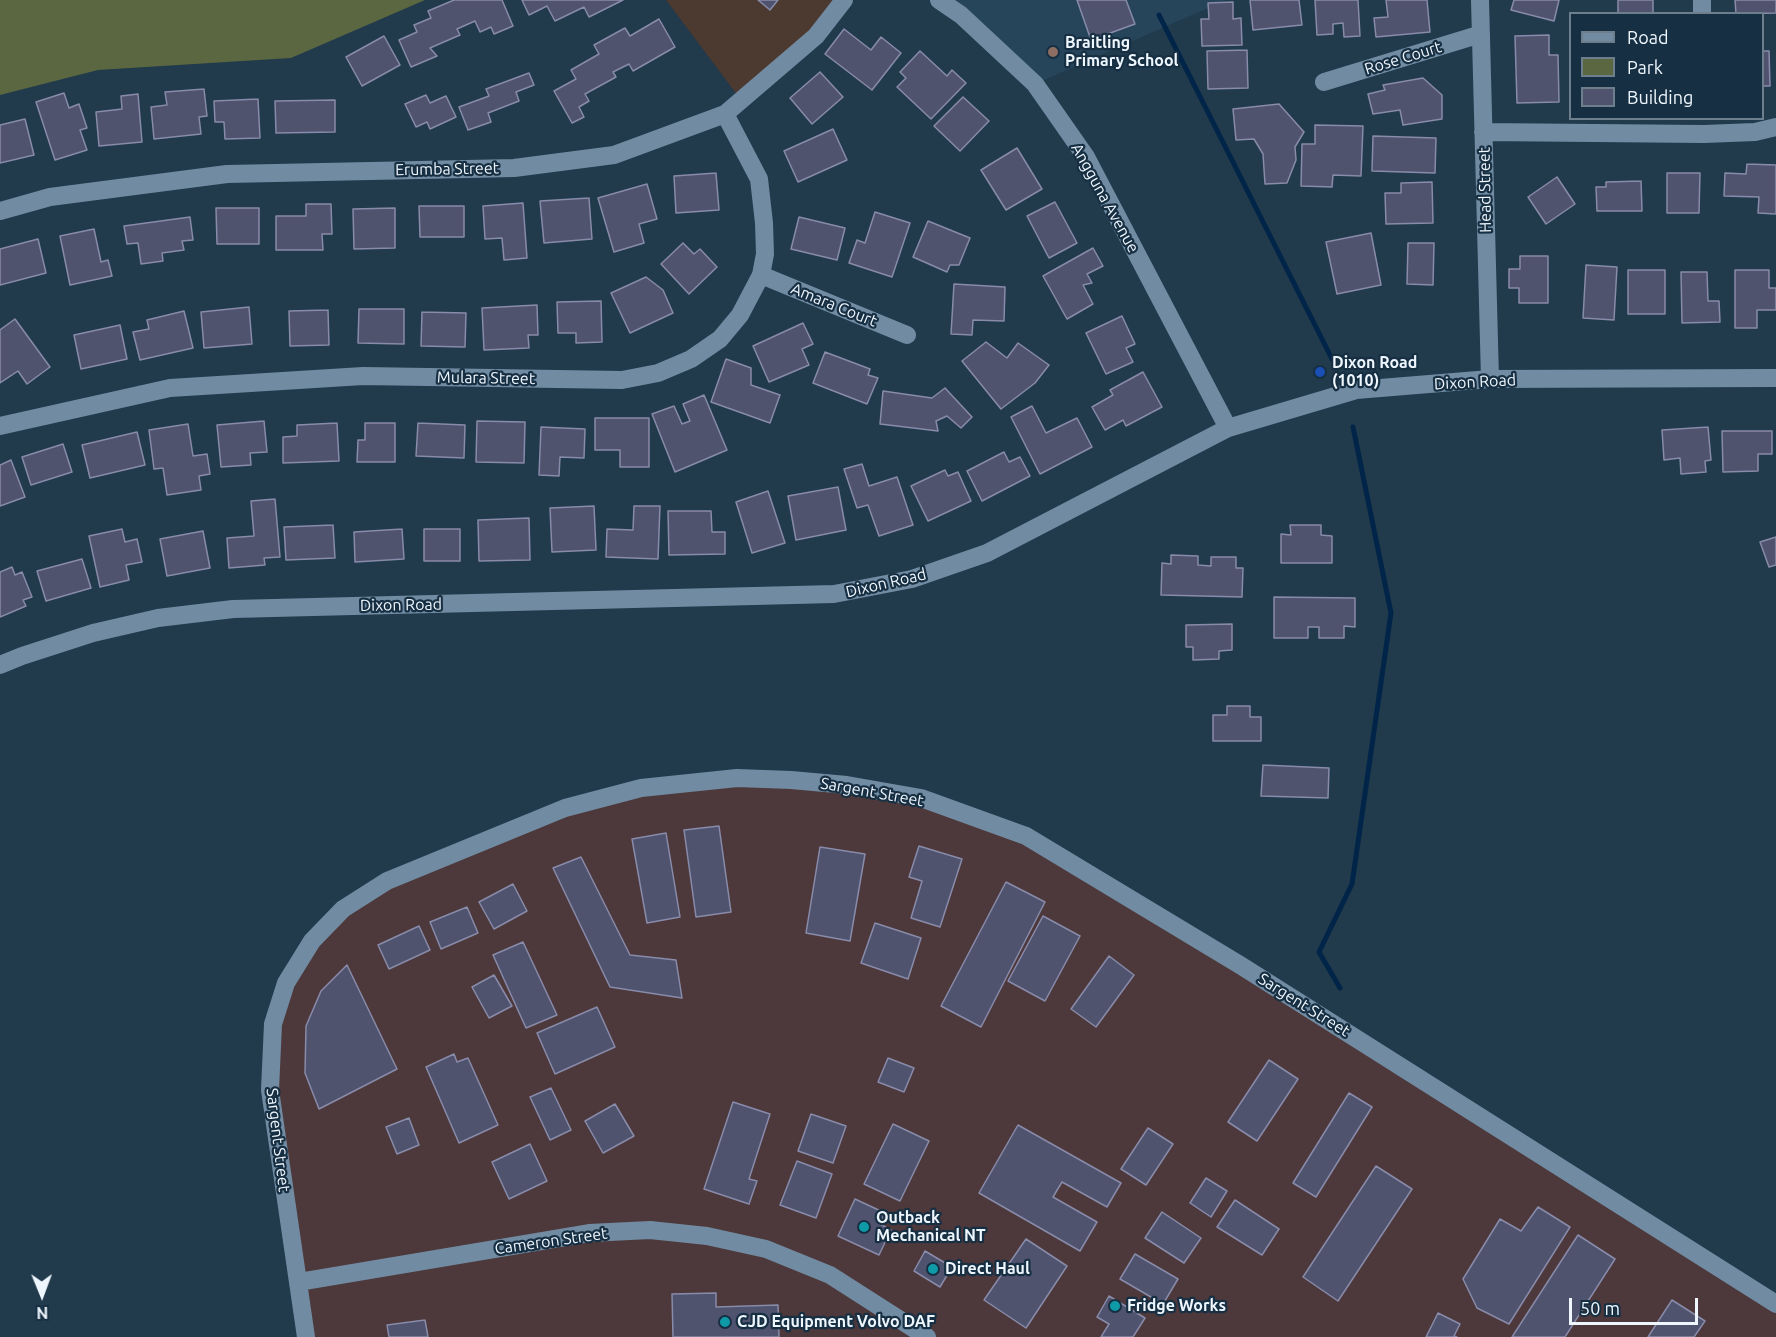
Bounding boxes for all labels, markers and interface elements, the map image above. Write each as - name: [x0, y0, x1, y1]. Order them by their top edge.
- legend: [1569, 12, 1764, 120]
- text: Road: [1627, 27, 1669, 47]
- place label: Braitling Primary School: [1065, 33, 1178, 71]
- street label: Rose Court: [1362, 37, 1444, 79]
- marker: Braitling Primary School: [1046, 45, 1060, 59]
- text: Park: [1627, 57, 1663, 77]
- text: Building: [1627, 87, 1693, 107]
- street label: Angguna Avenue: [1067, 140, 1143, 256]
- street label: Head Street: [1475, 147, 1495, 233]
- street label: Erumba Street: [395, 158, 499, 180]
- street label: Amara Court: [788, 279, 880, 331]
- place label: Dixon Road (1010): [1332, 353, 1417, 391]
- marker: Dixon Road (1010): [1313, 365, 1327, 379]
- street label: Mulara Street: [437, 368, 535, 388]
- street label: Dixon Road: [1433, 370, 1517, 394]
- street label: Dixon Road: [844, 564, 928, 602]
- street label: Dixon Road: [360, 595, 442, 615]
- street label: Sargent Street: [819, 773, 925, 811]
- street label: Sargent Street: [1255, 969, 1353, 1041]
- street label: Sargent Street: [262, 1087, 294, 1193]
- place label: Outback Mechanical NT: [876, 1208, 986, 1246]
- marker: Outback Mechanical NT: [857, 1220, 871, 1234]
- street label: Cameron Street: [493, 1224, 609, 1258]
- place label: Direct Haul: [945, 1259, 1030, 1279]
- marker: Direct Haul: [926, 1262, 940, 1276]
- north arrow: [12, 1265, 72, 1325]
- scale bar: [1572, 1286, 1701, 1324]
- place label: Fridge Works: [1127, 1296, 1226, 1316]
- text: 50 m: [1580, 1298, 1620, 1318]
- marker: Fridge Works: [1108, 1299, 1122, 1313]
- text: N: [36, 1304, 48, 1322]
- place label: CJD Equipment Volvo DAF: [737, 1312, 935, 1332]
- marker: CJD Equipment Volvo DAF: [718, 1315, 732, 1329]

